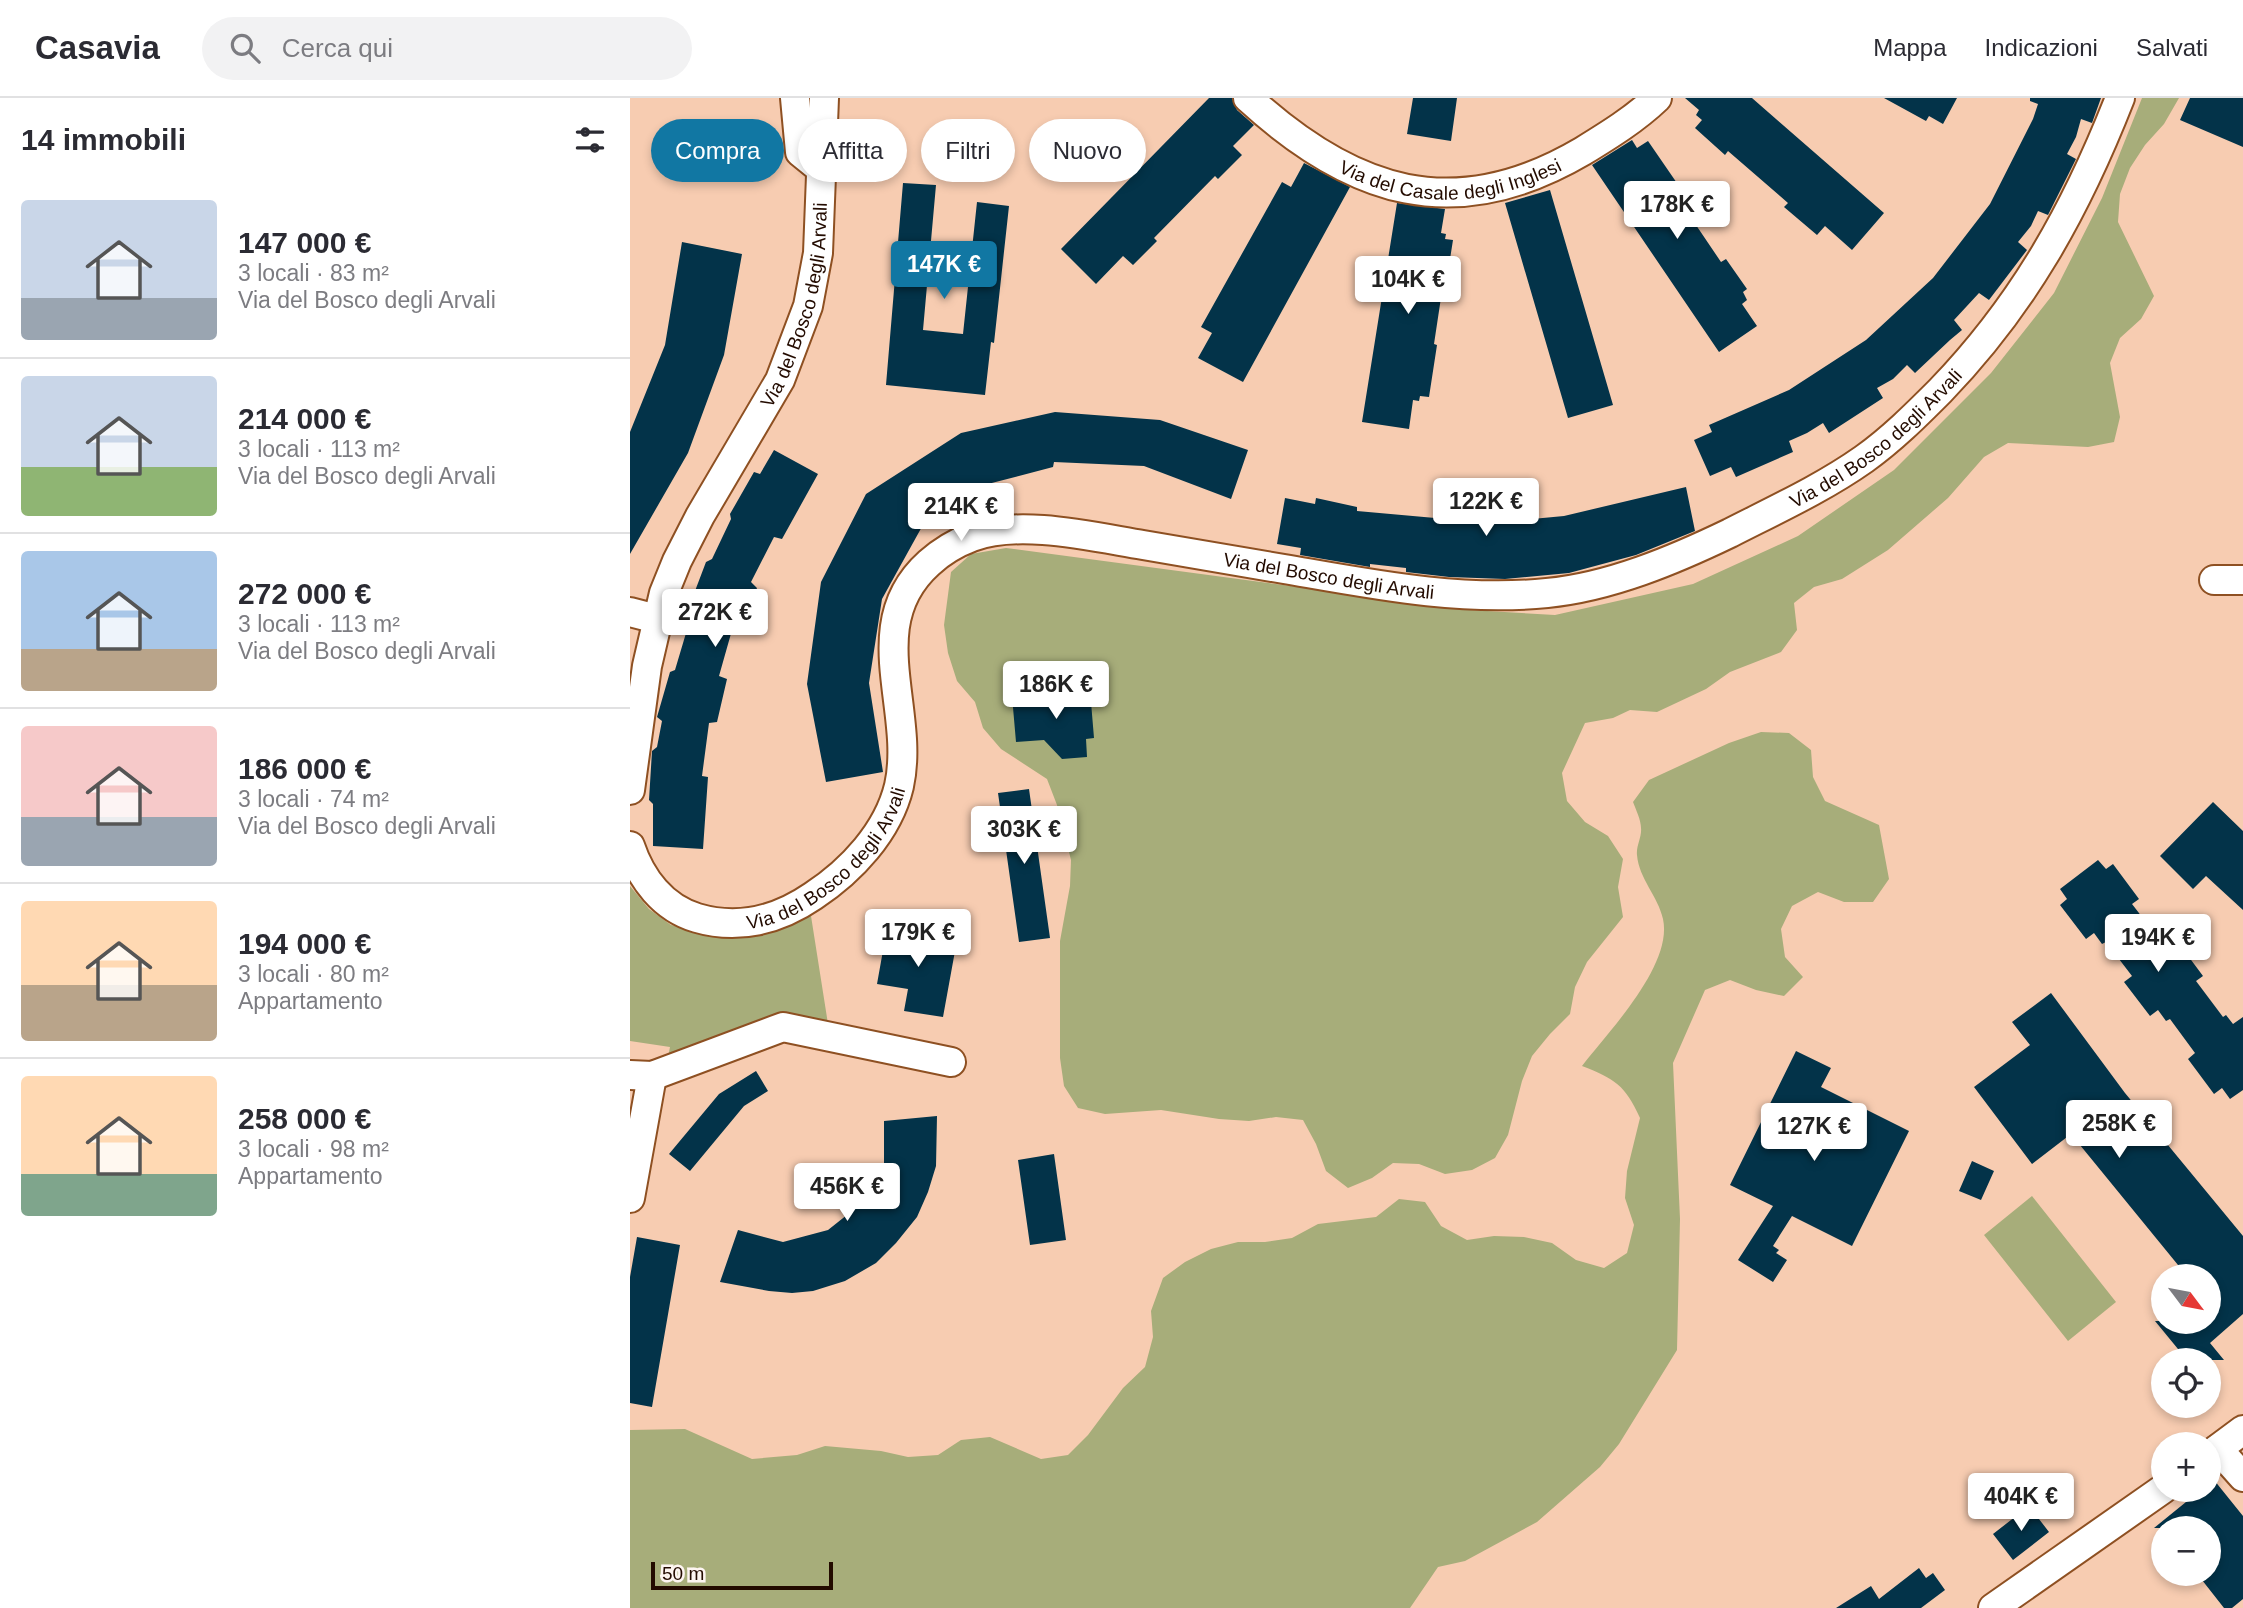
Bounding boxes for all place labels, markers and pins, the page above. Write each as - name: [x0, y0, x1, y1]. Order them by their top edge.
- pin: 178K €: [1620, 181, 1734, 241]
- pin: 147K €: [887, 242, 1001, 301]
- pin: 104K €: [1351, 256, 1465, 316]
- pin: 122K €: [1429, 478, 1543, 538]
- pin: 214K €: [904, 484, 1018, 543]
- pin: 272K €: [658, 589, 772, 649]
- pin: 186K €: [999, 662, 1113, 721]
- pin: 303K €: [967, 806, 1081, 866]
- pin: 179K €: [861, 910, 975, 969]
- pin: 194K €: [2101, 914, 2215, 974]
- pin: 258K €: [2062, 1100, 2176, 1160]
- pin: 127K €: [1757, 1104, 1871, 1163]
- pin: 456K €: [790, 1164, 904, 1223]
- pin: 404K €: [1964, 1474, 2078, 1533]

